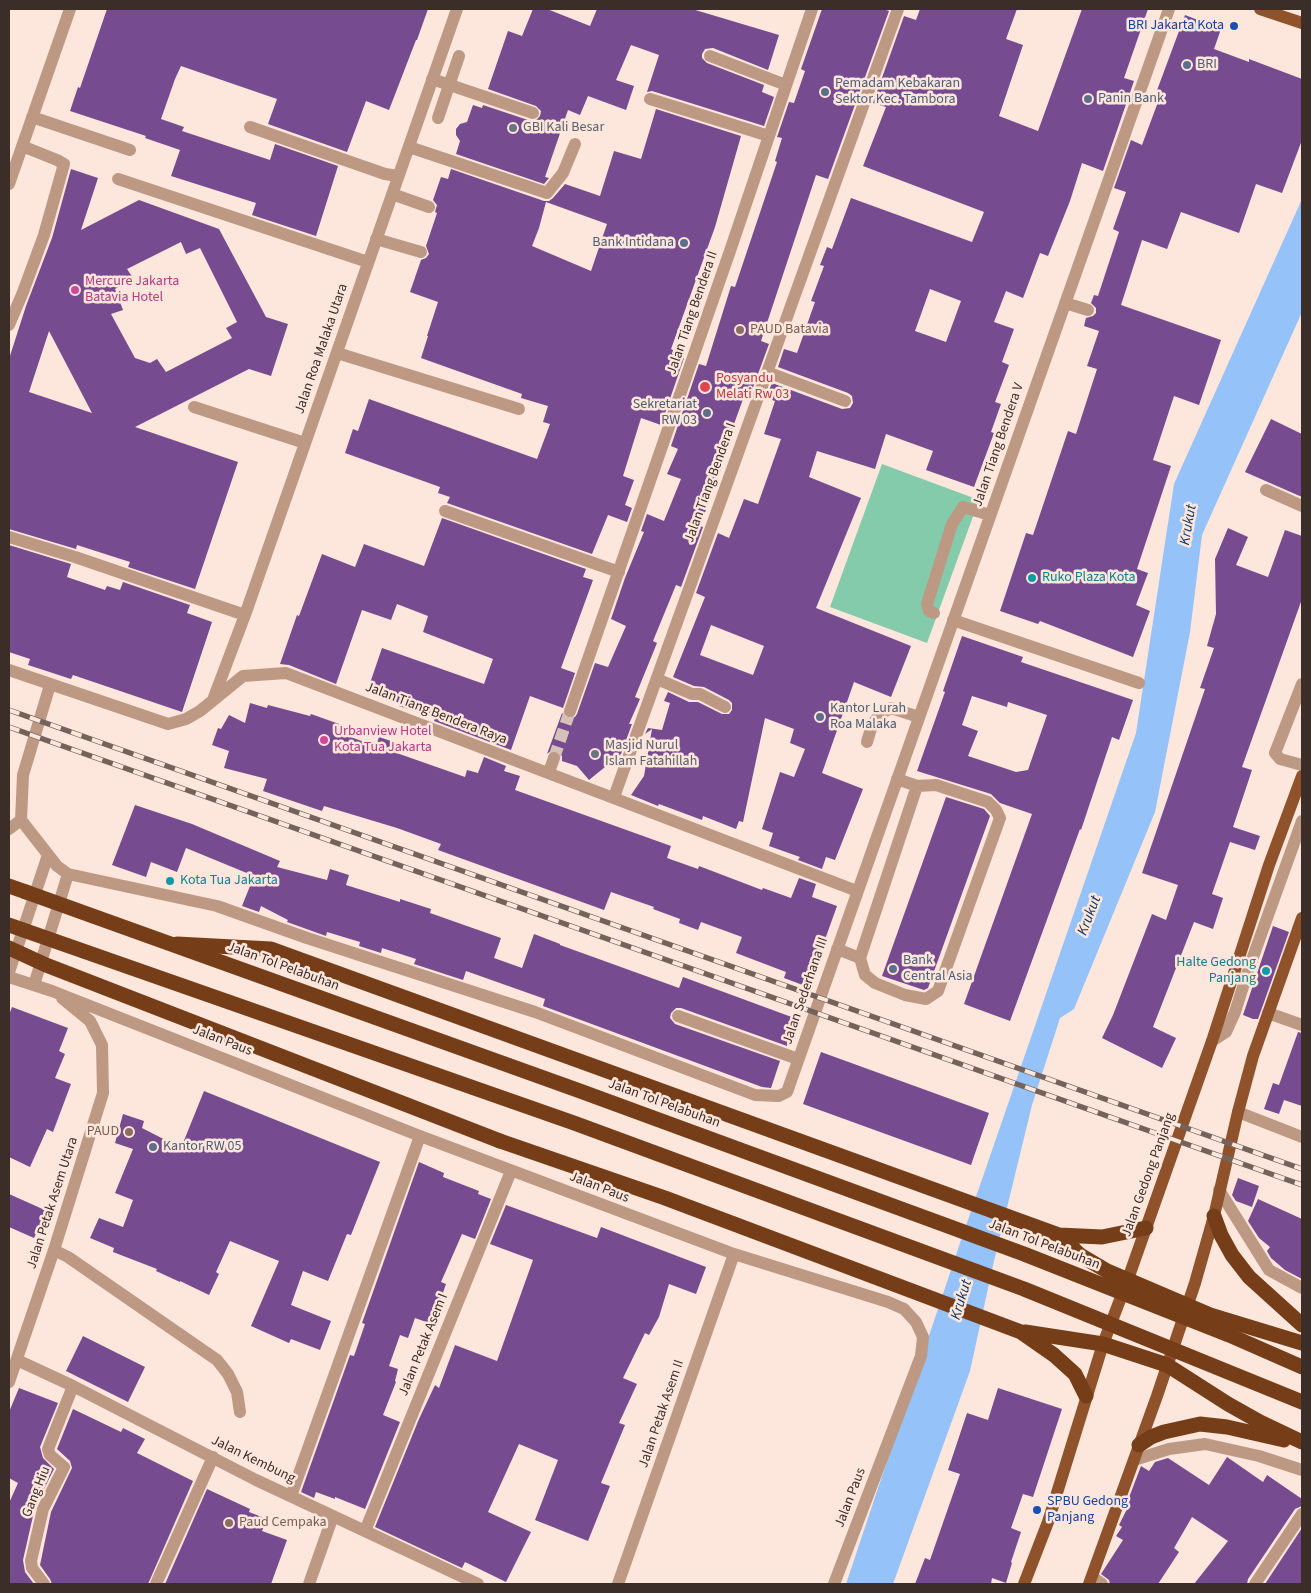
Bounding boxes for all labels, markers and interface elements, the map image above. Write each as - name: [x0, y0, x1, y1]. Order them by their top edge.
- place label: BRI Jakarta Kota: [1128, 18, 1224, 34]
- marker: BRI Jakarta Kota: [1228, 20, 1240, 32]
- place label: BRI: [1197, 57, 1217, 73]
- marker: BRI: [1181, 59, 1193, 71]
- place label: Pemadam Kebakaran Sektor Kec. Tambora: [835, 76, 960, 108]
- marker: Pemadam Kebakaran Sektor Kec. Tambora: [819, 86, 831, 98]
- place label: Panin Bank: [1098, 91, 1164, 107]
- marker: Panin Bank: [1082, 93, 1094, 105]
- place label: GBI Kali Besar: [523, 120, 604, 136]
- marker: GBI Kali Besar: [507, 122, 519, 134]
- place label: Bank Intidana: [592, 235, 674, 251]
- marker: Bank Intidana: [678, 237, 690, 249]
- street label: Jalan Tiang Bendera II: [664, 249, 722, 377]
- place label: Mercure Jakarta Batavia Hotel: [85, 274, 179, 306]
- street label: Jalan Roa Malaka Utara: [292, 282, 352, 416]
- marker: Mercure Jakarta Batavia Hotel: [69, 284, 81, 296]
- place label: PAUD Batavia: [750, 322, 829, 338]
- marker: PAUD Batavia: [734, 324, 746, 336]
- place label: Posyandu Melati Rw 03: [716, 371, 789, 404]
- marker: Posyandu Melati Rw 03: [698, 380, 712, 394]
- street label: Jalan Tiang Bendera V: [970, 381, 1028, 509]
- place label: Sekretariat RW 03: [633, 397, 697, 430]
- marker: Sekretariat RW 03: [701, 407, 713, 419]
- street label: Jalan Tiang Bendera I: [682, 421, 740, 545]
- water label: Krukut: [1177, 503, 1201, 547]
- place label: Ruko Plaza Kota: [1042, 570, 1136, 586]
- marker: Ruko Plaza Kota: [1026, 572, 1038, 584]
- street label: Jalan Tiang Bendera Raya: [363, 679, 509, 749]
- place label: Kantor Lurah Roa Malaka: [830, 701, 906, 734]
- marker: Kantor Lurah Roa Malaka: [814, 711, 826, 723]
- place label: Urbanview Hotel Kota Tua Jakarta: [334, 724, 432, 756]
- marker: Urbanview Hotel Kota Tua Jakarta: [318, 734, 330, 746]
- place label: Masjid Nurul Islam Fatahillah: [605, 738, 697, 770]
- marker: Masjid Nurul Islam Fatahillah: [589, 748, 601, 760]
- place label: Kota Tua Jakarta: [180, 873, 278, 889]
- marker: Kota Tua Jakarta: [164, 875, 176, 887]
- water label: Krukut: [1074, 894, 1106, 938]
- street label: Jalan Sederhana III: [780, 935, 832, 1047]
- street label: Jalan Tol Pelabuhan: [225, 939, 341, 995]
- place label: Bank Central Asia: [903, 953, 973, 986]
- place label: Halte Gedong Panjang: [1176, 955, 1256, 988]
- marker: Bank Central Asia: [887, 963, 899, 975]
- marker: Halte Gedong Panjang: [1260, 965, 1272, 977]
- street label: Jalan Paus: [190, 1022, 254, 1060]
- street label: Jalan Tol Pelabuhan: [606, 1076, 722, 1132]
- street label: Jalan Gedong Panjang: [1119, 1111, 1179, 1239]
- place label: PAUD: [87, 1124, 119, 1140]
- marker: PAUD: [123, 1126, 135, 1138]
- street label: Jalan Petak Asem Utara: [24, 1135, 82, 1271]
- place label: Kantor RW 05: [163, 1139, 241, 1155]
- marker: Kantor RW 05: [147, 1141, 159, 1153]
- street label: Jalan Paus: [567, 1169, 631, 1207]
- street label: Jalan Tol Pelabuhan: [986, 1216, 1102, 1274]
- water label: Krukut: [947, 1278, 977, 1322]
- street label: Jalan Petak Asem I: [396, 1291, 452, 1399]
- street label: Jalan Petak Asem II: [636, 1358, 688, 1470]
- street label: Jalan Kembung: [208, 1432, 298, 1488]
- street label: Gang Hiu: [19, 1464, 55, 1520]
- street label: Jalan Paus: [832, 1466, 870, 1530]
- place label: SPBU Gedong Panjang: [1047, 1494, 1128, 1526]
- marker: SPBU Gedong Panjang: [1031, 1504, 1043, 1516]
- place label: Paud Cempaka: [239, 1515, 327, 1531]
- marker: Paud Cempaka: [223, 1517, 235, 1529]

